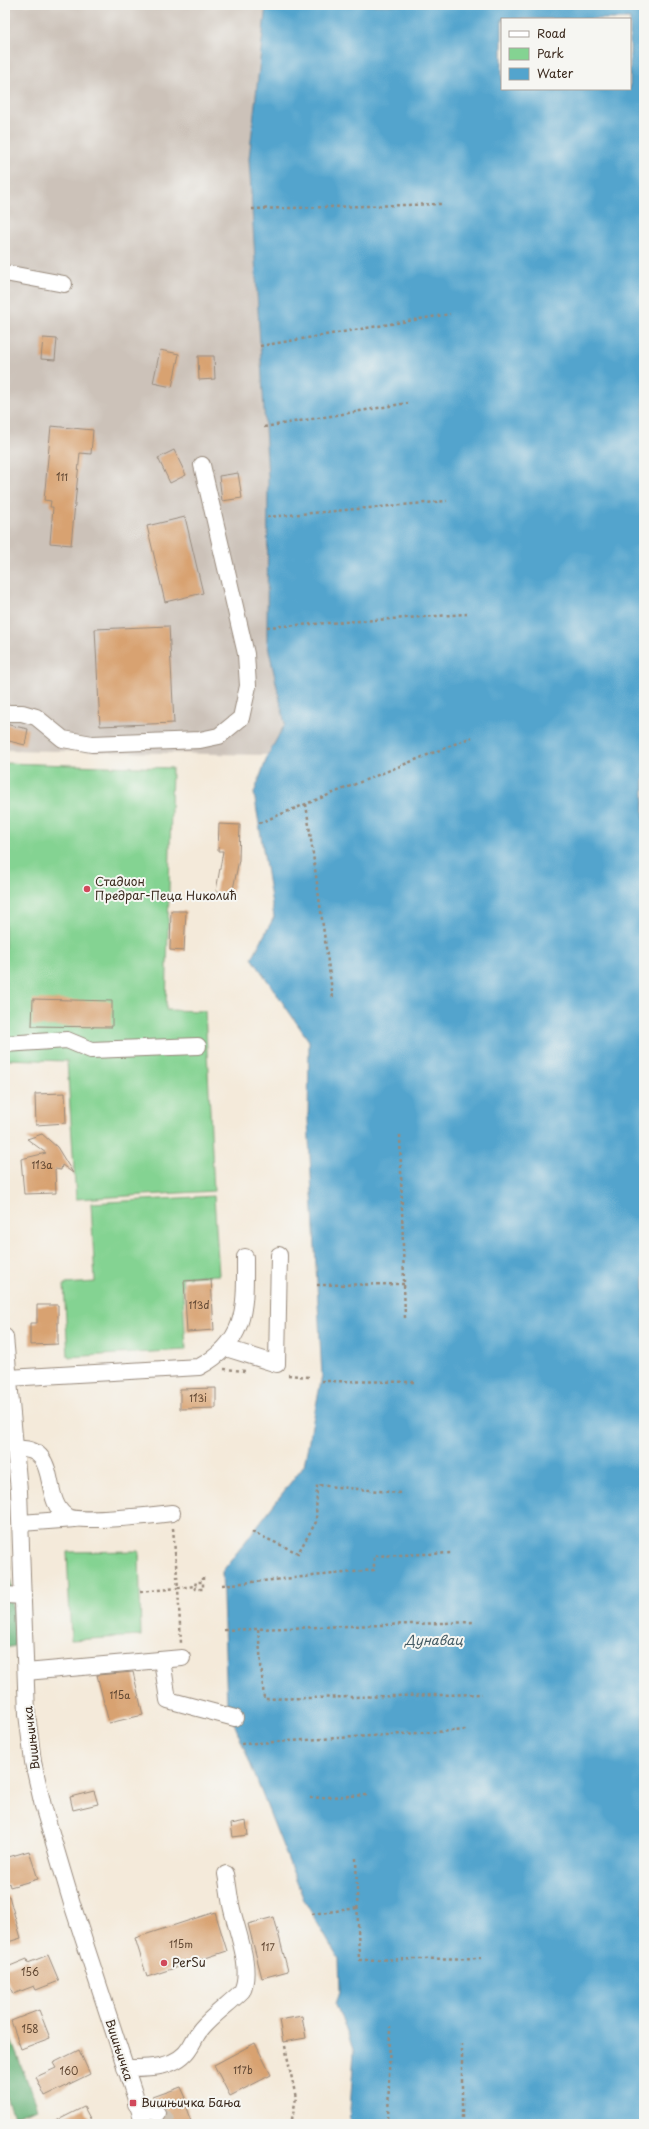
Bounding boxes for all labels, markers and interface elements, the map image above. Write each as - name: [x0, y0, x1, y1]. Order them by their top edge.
- legend: [501, 18, 631, 90]
- text: Road: [537, 24, 566, 42]
- text: Park: [537, 44, 564, 62]
- text: Water: [537, 64, 574, 82]
- house number: 111: [56, 469, 68, 484]
- place label: Стадион Предраг-Пеца Николић: [95, 872, 237, 904]
- marker: Стадион Предраг-Пеца Николић: [82, 884, 92, 894]
- house number: 113a: [31, 1157, 53, 1172]
- house number: 113d: [189, 1297, 210, 1312]
- house number: 113i: [189, 1390, 207, 1405]
- water label: Дунавац: [404, 1630, 463, 1649]
- house number: 115a: [110, 1687, 131, 1702]
- street label: Вишњичка: [18, 1705, 44, 1771]
- house number: 115m: [169, 1936, 193, 1951]
- house number: 117: [261, 1939, 275, 1954]
- place label: PerSu: [172, 1953, 206, 1971]
- marker: PerSu: [159, 1958, 169, 1968]
- house number: 156: [21, 1964, 39, 1979]
- street label: Вишњичка: [102, 2017, 139, 2083]
- house number: 158: [21, 2021, 39, 2036]
- house number: 117b: [233, 2062, 253, 2077]
- house number: 160: [60, 2063, 78, 2078]
- place label: Вишњичка Бања: [141, 2093, 241, 2111]
- marker: Вишњичка Бања: [128, 2098, 138, 2108]

